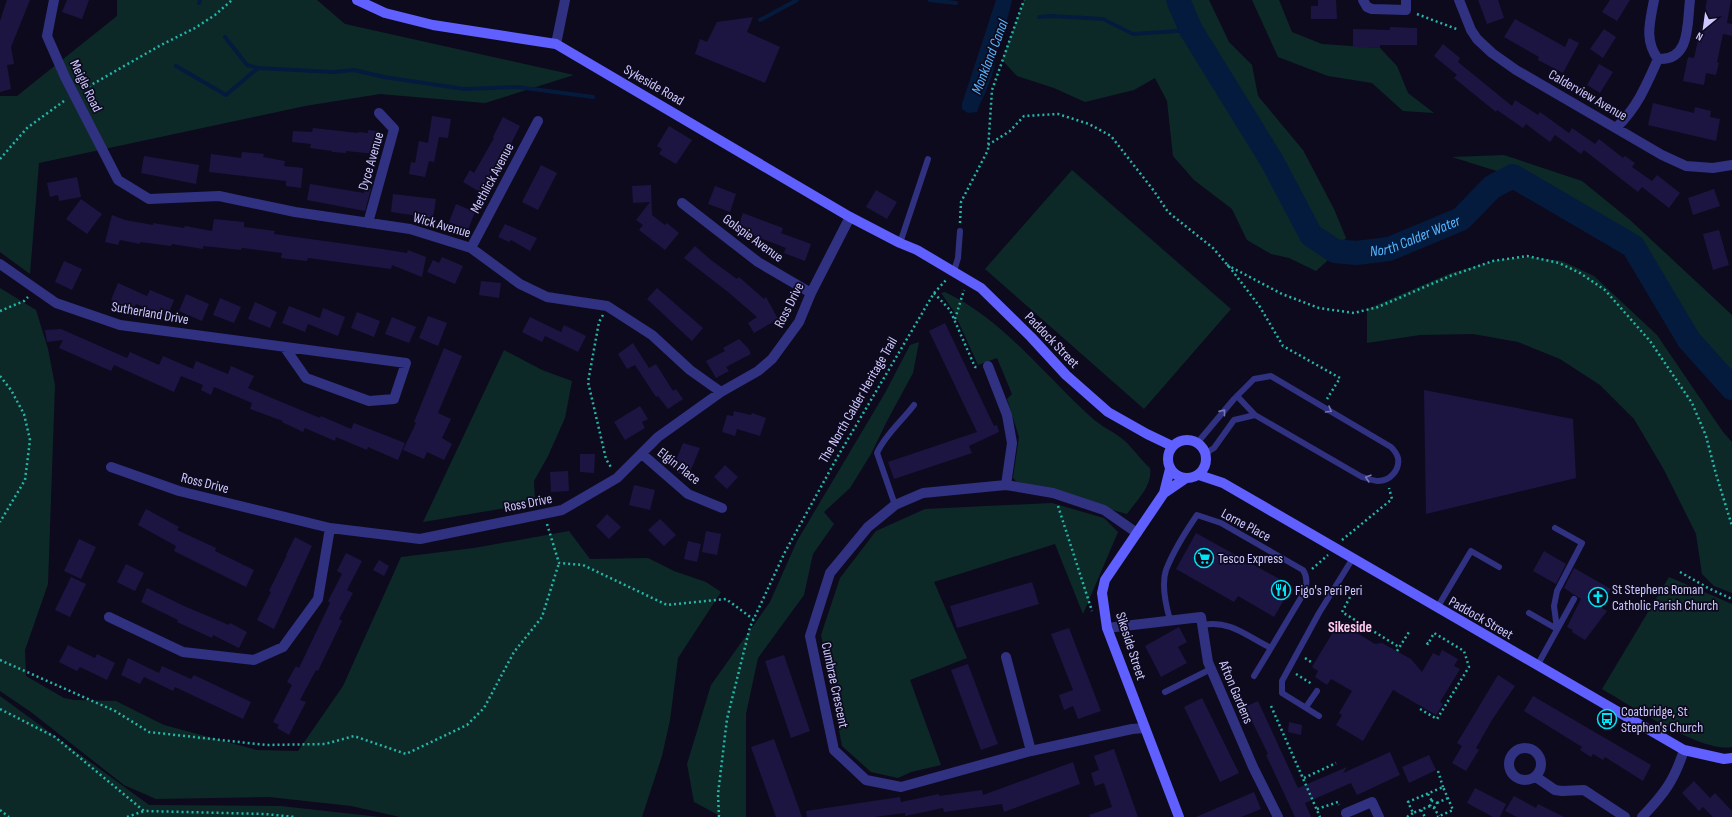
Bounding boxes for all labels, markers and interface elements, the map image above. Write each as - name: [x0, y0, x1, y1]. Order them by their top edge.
- north arrow: [1684, 8, 1724, 48]
- water label: Monkland Canal: [967, 16, 1013, 97]
- text: N: [1694, 29, 1705, 43]
- street label: Meigle Road: [66, 57, 106, 115]
- street label: Sykeside Road: [621, 61, 687, 109]
- street label: Calderview Avenue: [1546, 66, 1630, 124]
- street label: Dyce Avenue: [355, 130, 387, 192]
- street label: Methlick Avenue: [466, 140, 518, 216]
- street label: Wick Avenue: [411, 209, 473, 241]
- street label: Golspie Avenue: [719, 210, 787, 266]
- water label: North Calder Water: [1369, 211, 1464, 261]
- street label: Ross Drive: [770, 279, 808, 331]
- street label: Sutherland Drive: [110, 298, 190, 328]
- street label: Paddock Street: [1021, 308, 1083, 372]
- street label: The North Calder Heritage Trail: [815, 334, 901, 466]
- one-way arrow: [1325, 406, 1332, 413]
- one-way arrow: [1218, 410, 1225, 417]
- street label: Elgin Place: [654, 444, 704, 488]
- street label: Ross Drive: [179, 469, 231, 497]
- one-way arrow: [1365, 475, 1372, 483]
- street label: Ross Drive: [502, 490, 554, 516]
- street label: Lorne Place: [1218, 505, 1274, 545]
- supermarket icon: Tesco Express: [1193, 547, 1215, 569]
- place label: Tesco Express: [1218, 550, 1283, 567]
- restaurant icon: Figo's Peri Peri: [1270, 579, 1292, 601]
- place label: St Stephens Roman Catholic Parish Church: [1612, 581, 1718, 614]
- place label: Figo's Peri Peri: [1295, 582, 1362, 599]
- church icon: St Stephens Roman Catholic Parish Church: [1587, 586, 1609, 608]
- street label: Paddock Street: [1446, 593, 1516, 643]
- street label: Sikeside Street: [1112, 610, 1150, 682]
- district label: Sikeside: [1328, 618, 1372, 637]
- street label: Cumbrae Crescent: [818, 641, 852, 729]
- street label: Afton Gardens: [1215, 657, 1257, 726]
- place label: Coatbridge, St Stephen's Church: [1621, 703, 1703, 736]
- bus stop icon: Coatbridge, St Stephen's Church: [1596, 708, 1618, 730]

